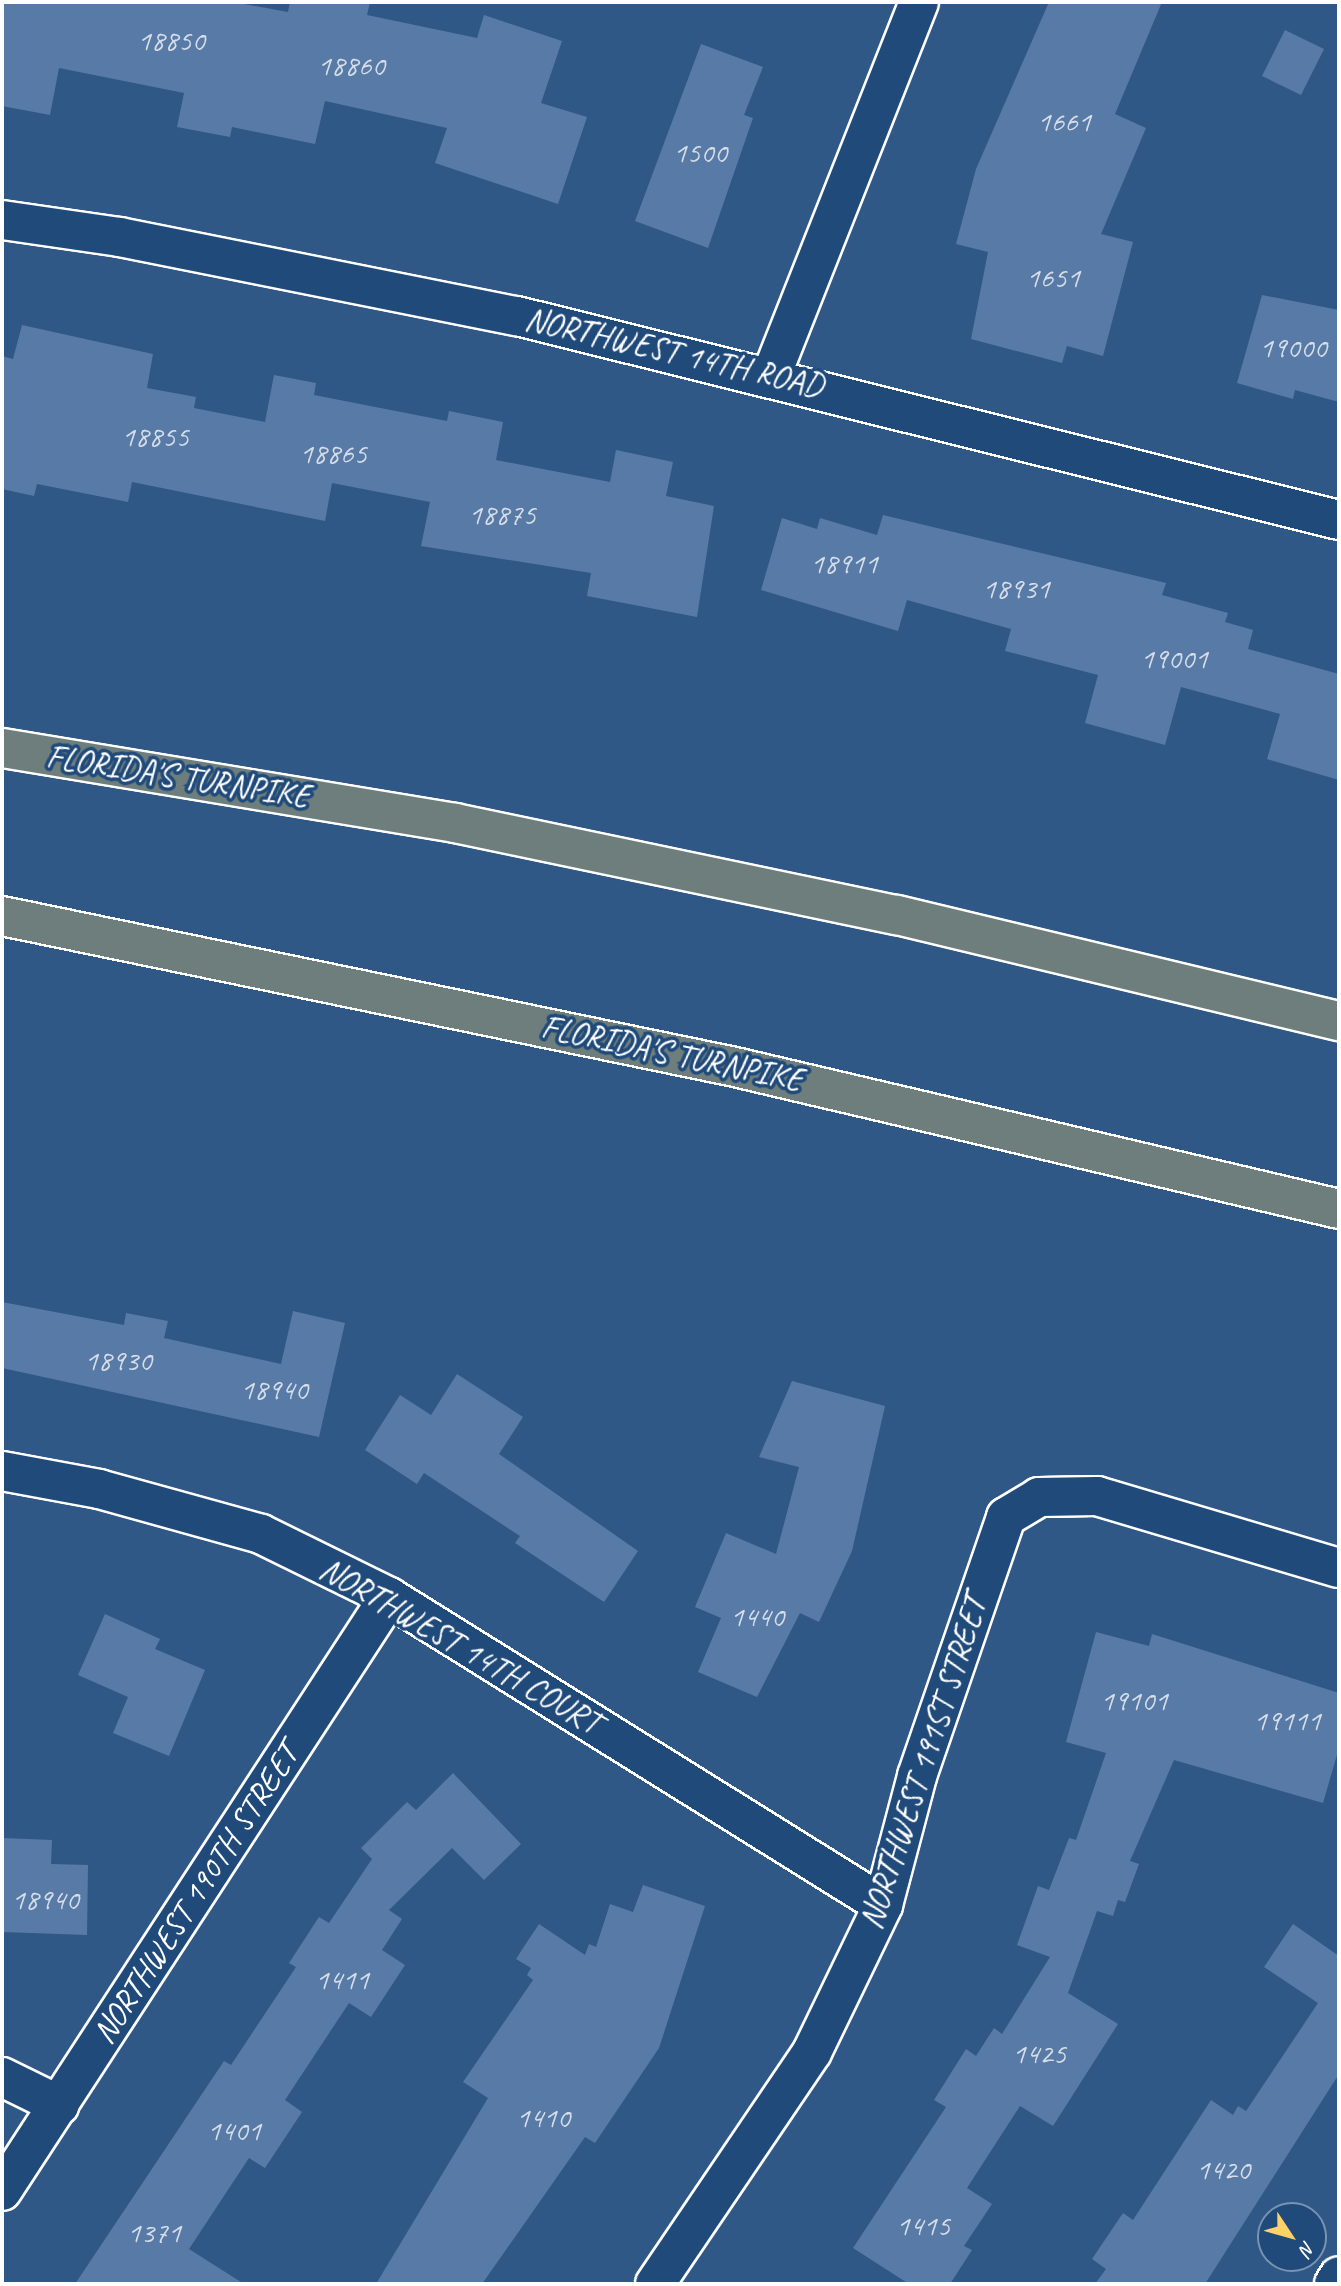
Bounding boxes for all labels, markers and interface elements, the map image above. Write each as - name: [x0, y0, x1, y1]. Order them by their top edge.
- house number: 18850: [137, 22, 205, 58]
- house number: 18860: [317, 47, 385, 83]
- house number: 1661: [1037, 103, 1091, 139]
- house number: 1500: [673, 134, 727, 170]
- house number: 1651: [1026, 259, 1080, 295]
- street label: NORTHWEST 14TH ROAD: [520, 299, 828, 407]
- house number: 19000: [1259, 329, 1327, 365]
- house number: 18855: [121, 418, 189, 454]
- house number: 18865: [299, 435, 367, 471]
- house number: 18875: [468, 496, 536, 532]
- house number: 18911: [810, 545, 878, 581]
- house number: 18931: [982, 570, 1050, 606]
- house number: 19001: [1140, 640, 1208, 676]
- street label: FLORIDA'S TURNPIKE: [44, 737, 312, 817]
- street label: FLORIDA'S TURNPIKE: [538, 1007, 806, 1101]
- house number: 18930: [84, 1342, 152, 1378]
- house number: 18940: [240, 1371, 308, 1407]
- street label: NORTHWEST 14TH COURT: [314, 1550, 606, 1742]
- street label: NORTHWEST 191ST STREET: [852, 1592, 996, 1934]
- house number: 1440: [730, 1598, 784, 1634]
- house number: 19101: [1100, 1682, 1168, 1718]
- house number: 19111: [1253, 1702, 1321, 1738]
- street label: NORTHWEST 190TH STREET: [84, 1737, 308, 2051]
- house number: 18940: [11, 1881, 79, 1917]
- house number: 1411: [315, 1961, 369, 1997]
- house number: 1425: [1012, 2035, 1066, 2071]
- house number: 1410: [516, 2099, 570, 2135]
- house number: 1401: [207, 2112, 261, 2148]
- house number: 1420: [1196, 2151, 1250, 2187]
- north arrow: [1257, 2202, 1327, 2272]
- house number: 1415: [896, 2207, 950, 2243]
- house number: 1371: [127, 2214, 181, 2250]
- text: N: [1294, 2236, 1321, 2260]

